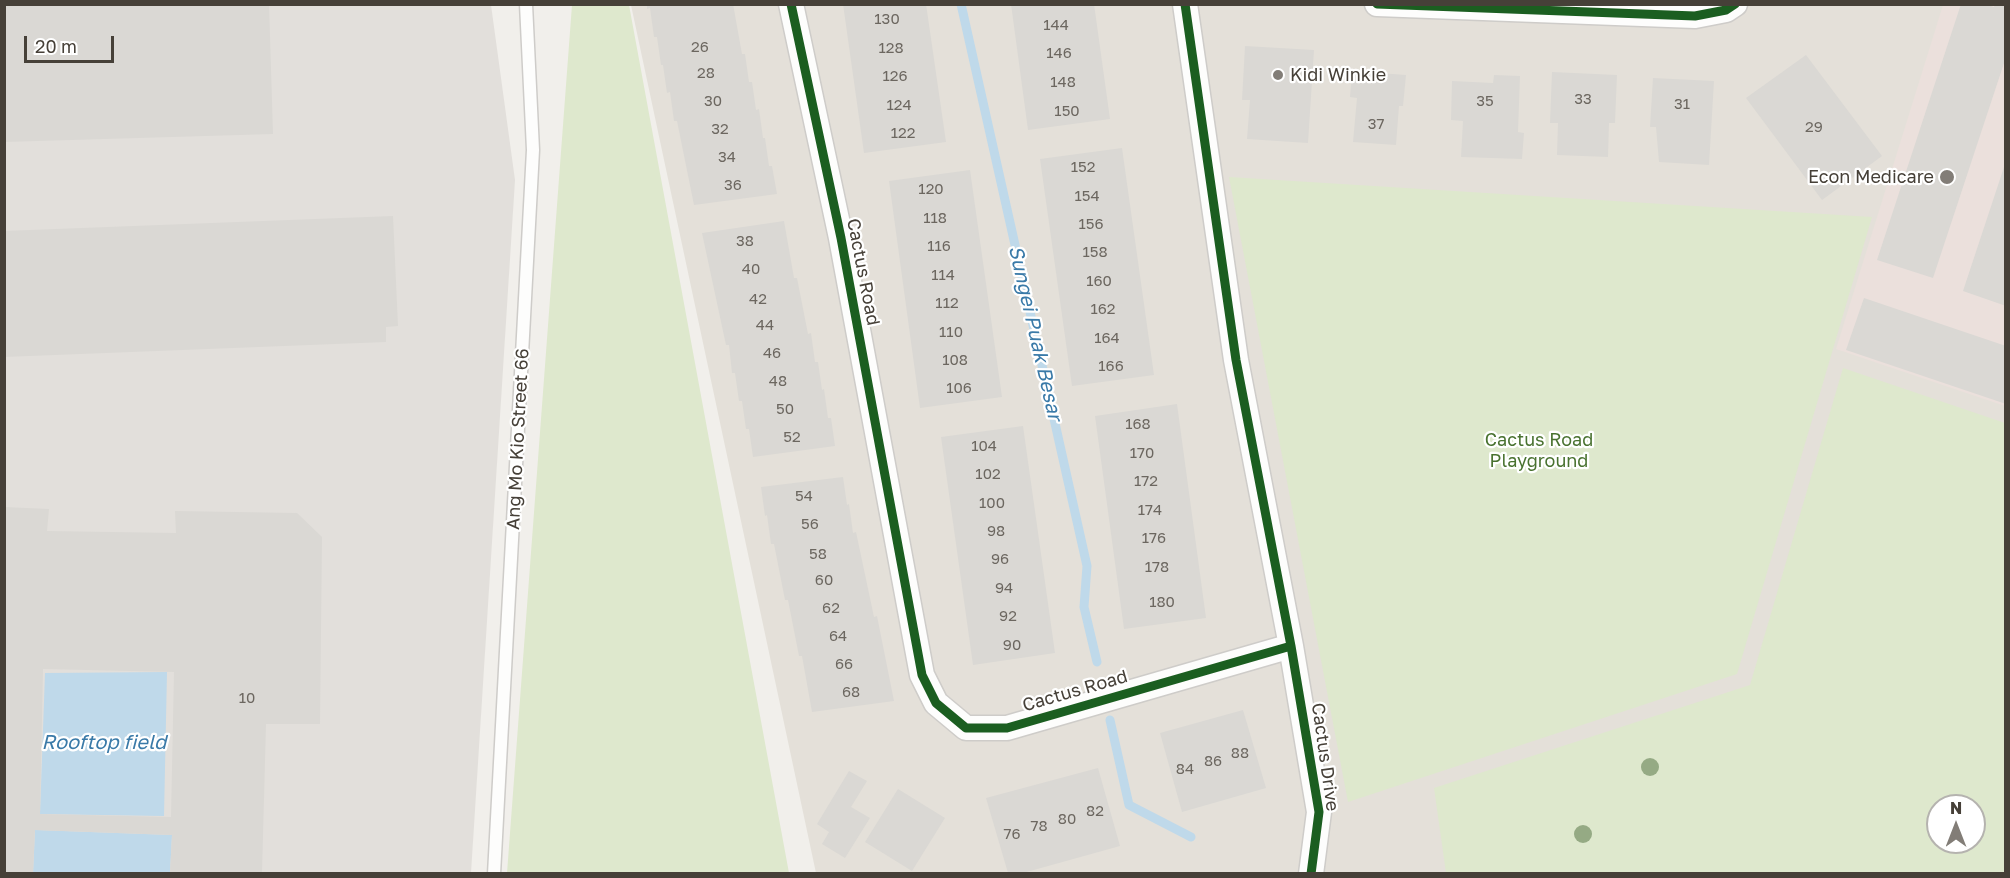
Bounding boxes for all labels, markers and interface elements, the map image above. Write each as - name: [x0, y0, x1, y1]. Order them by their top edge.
- house number: 130: [874, 10, 900, 28]
- house number: 144: [1043, 16, 1069, 34]
- scale bar: [27, 24, 117, 62]
- text: 20 m: [35, 35, 77, 57]
- house number: 26: [691, 38, 709, 56]
- house number: 128: [878, 39, 904, 57]
- house number: 146: [1046, 44, 1072, 62]
- house number: 28: [697, 64, 715, 82]
- place label: Kidi Winkie: [1290, 64, 1386, 86]
- house number: 126: [882, 67, 908, 85]
- marker: Kidi Winkie: [1271, 68, 1285, 82]
- house number: 148: [1050, 73, 1076, 91]
- house number: 33: [1574, 90, 1592, 108]
- house number: 30: [704, 92, 722, 110]
- house number: 35: [1476, 92, 1494, 110]
- house number: 31: [1674, 95, 1690, 113]
- house number: 124: [886, 96, 912, 114]
- house number: 150: [1054, 102, 1080, 120]
- house number: 37: [1368, 115, 1384, 133]
- house number: 29: [1805, 118, 1823, 136]
- house number: 32: [711, 120, 729, 138]
- house number: 122: [891, 124, 915, 142]
- house number: 34: [718, 148, 736, 166]
- house number: 152: [1071, 158, 1095, 176]
- place label: Econ Medicare: [1808, 166, 1934, 188]
- marker: Econ Medicare: [1938, 168, 1956, 186]
- house number: 36: [724, 176, 742, 194]
- house number: 120: [918, 180, 944, 198]
- house number: 154: [1074, 187, 1100, 205]
- house number: 118: [923, 209, 947, 227]
- house number: 156: [1078, 215, 1104, 233]
- street label: Cactus Road: [842, 217, 884, 327]
- house number: 38: [736, 232, 754, 250]
- house number: 116: [927, 237, 951, 255]
- water label: Sungei Puak Besar: [1003, 243, 1067, 423]
- house number: 158: [1082, 243, 1108, 261]
- house number: 40: [742, 260, 760, 278]
- house number: 114: [931, 266, 955, 284]
- house number: 160: [1086, 272, 1112, 290]
- house number: 42: [749, 290, 767, 308]
- house number: 112: [935, 294, 959, 312]
- house number: 162: [1090, 300, 1116, 318]
- house number: 44: [756, 316, 774, 334]
- house number: 110: [939, 323, 963, 341]
- house number: 164: [1094, 329, 1120, 347]
- house number: 46: [763, 344, 781, 362]
- street label: Ang Mo Kio Street 66: [502, 348, 534, 530]
- house number: 108: [942, 351, 968, 369]
- house number: 166: [1098, 357, 1124, 375]
- house number: 48: [769, 372, 787, 390]
- house number: 106: [946, 379, 972, 397]
- house number: 50: [776, 400, 794, 418]
- house number: 168: [1125, 415, 1151, 433]
- house number: 52: [783, 428, 801, 446]
- park label: Cactus Road Playground: [1485, 429, 1593, 472]
- house number: 104: [971, 437, 997, 455]
- house number: 170: [1130, 444, 1154, 462]
- house number: 102: [975, 465, 1001, 483]
- house number: 172: [1134, 472, 1158, 490]
- house number: 54: [795, 487, 813, 505]
- house number: 100: [979, 494, 1005, 512]
- house number: 174: [1138, 501, 1162, 519]
- house number: 56: [801, 515, 819, 533]
- house number: 98: [987, 522, 1005, 540]
- house number: 176: [1142, 529, 1166, 547]
- house number: 58: [809, 545, 827, 563]
- house number: 96: [991, 550, 1009, 568]
- house number: 178: [1145, 558, 1169, 576]
- house number: 60: [815, 571, 833, 589]
- house number: 94: [995, 579, 1013, 597]
- house number: 180: [1149, 593, 1175, 611]
- house number: 62: [822, 599, 840, 617]
- house number: 92: [999, 607, 1017, 625]
- house number: 64: [829, 627, 847, 645]
- house number: 90: [1003, 636, 1021, 654]
- house number: 66: [835, 655, 853, 673]
- street label: Cactus Road: [1020, 666, 1130, 716]
- house number: 68: [842, 683, 860, 701]
- house number: 10: [239, 689, 255, 707]
- street label: Cactus Drive: [1307, 702, 1343, 812]
- water label: Rooftop field: [42, 731, 166, 755]
- house number: 88: [1231, 744, 1249, 762]
- house number: 86: [1204, 752, 1222, 770]
- house number: 84: [1176, 760, 1194, 778]
- north arrow: [1926, 794, 1986, 854]
- text: N: [1950, 798, 1962, 818]
- house number: 82: [1086, 802, 1104, 820]
- house number: 80: [1058, 810, 1076, 828]
- house number: 78: [1030, 817, 1048, 835]
- house number: 76: [1003, 825, 1021, 843]

